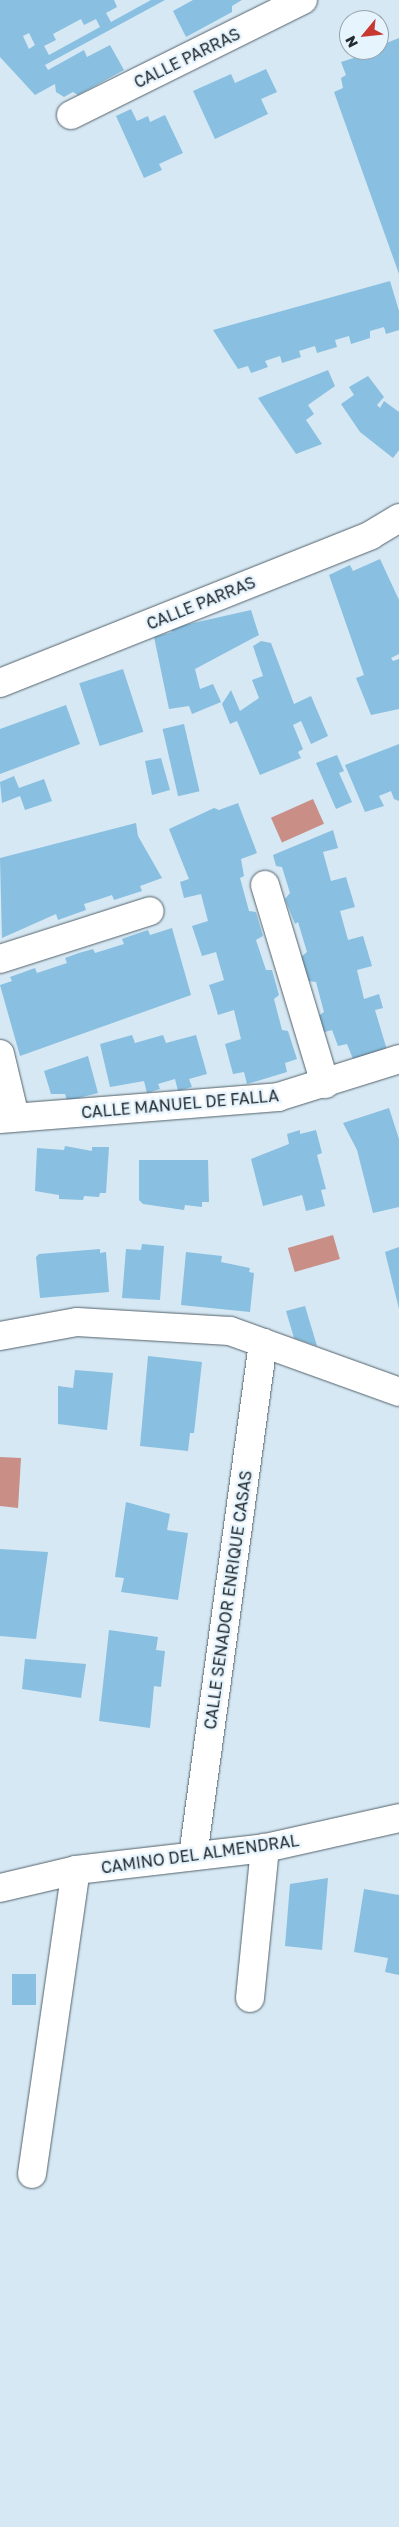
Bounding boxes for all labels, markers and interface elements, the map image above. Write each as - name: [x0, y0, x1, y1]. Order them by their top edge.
- north arrow: [339, 10, 389, 60]
- street label: CALLE PARRAS: [131, 24, 243, 92]
- text: N: [341, 33, 361, 51]
- street label: CALLE PARRAS: [144, 572, 258, 634]
- street label: CALLE MANUEL DE FALLA: [80, 1086, 280, 1122]
- street label: CALLE SENADOR ENRIQUE CASAS: [200, 1469, 256, 1731]
- street label: CAMINO DEL ALMENDRAL: [100, 1831, 300, 1877]

